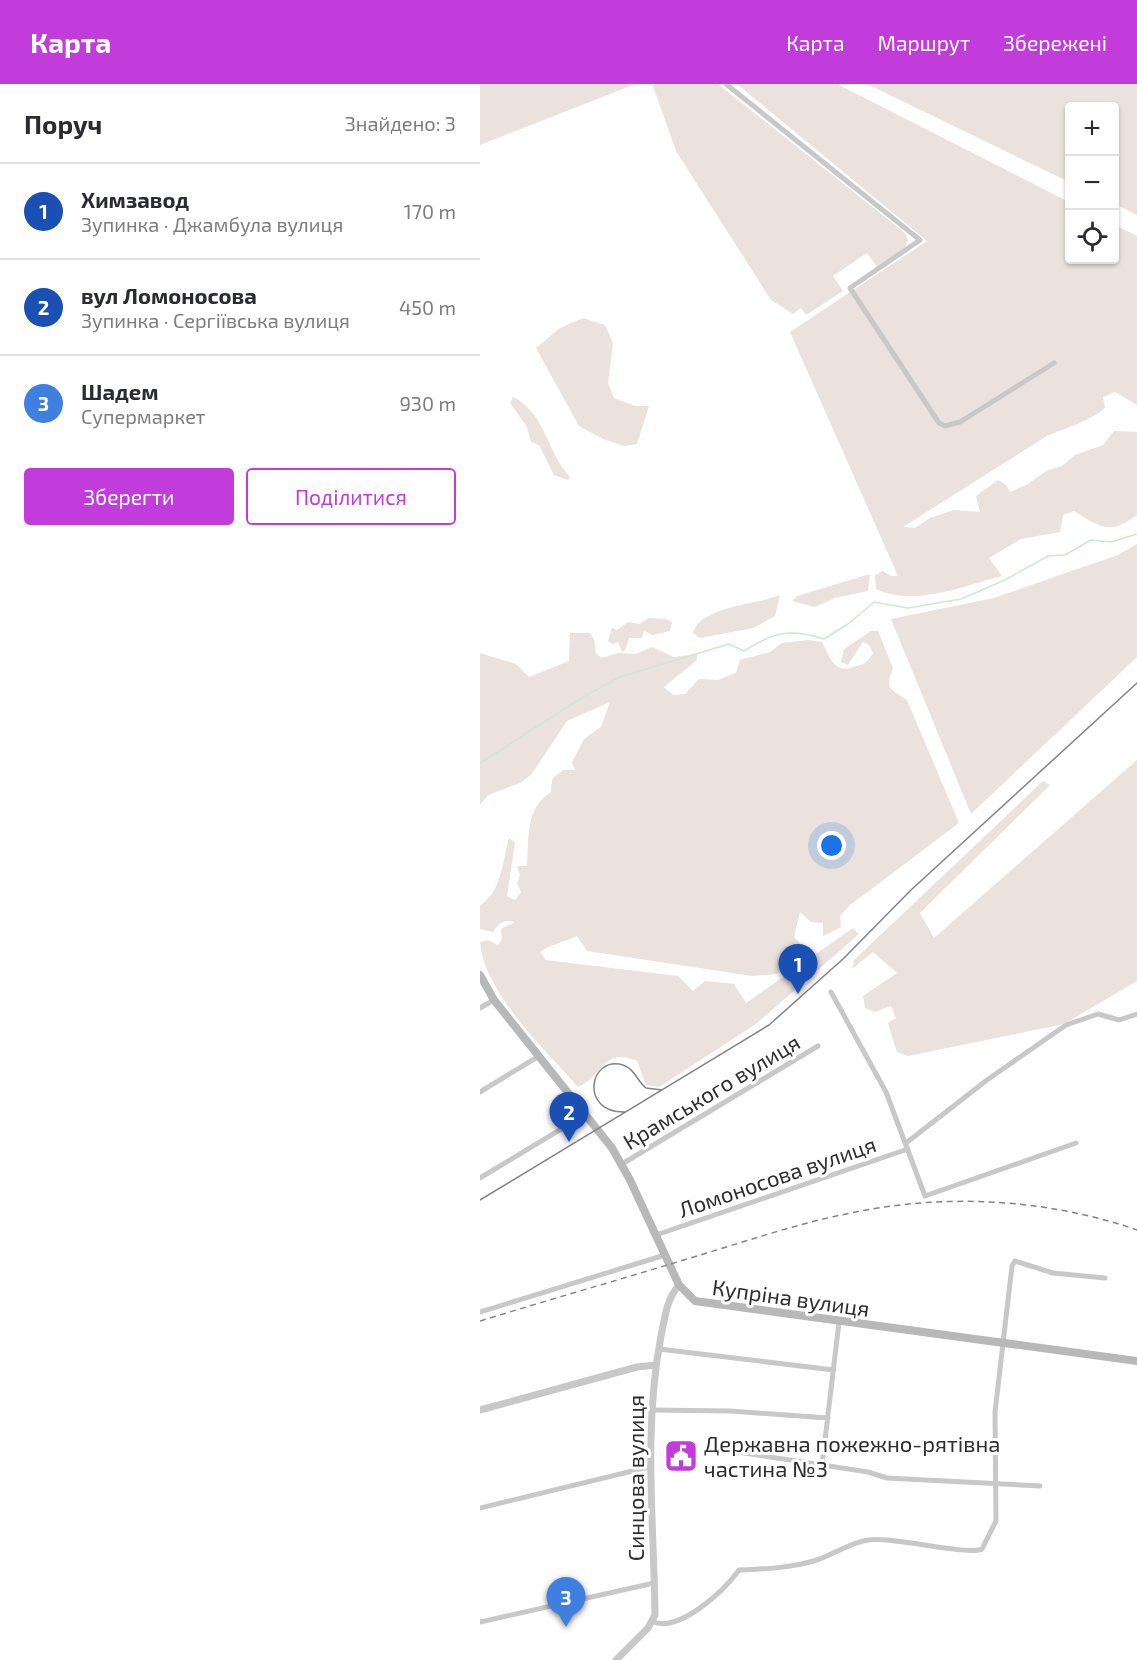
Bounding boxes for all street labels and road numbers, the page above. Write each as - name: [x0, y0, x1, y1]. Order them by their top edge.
- street label: Крамського вулиця: [618, 1028, 805, 1155]
- street label: Ломоносова вулиця: [675, 1130, 879, 1223]
- street label: Купріна вулиця: [710, 1273, 871, 1322]
- street label: Синцова вулиця: [622, 1395, 649, 1561]

